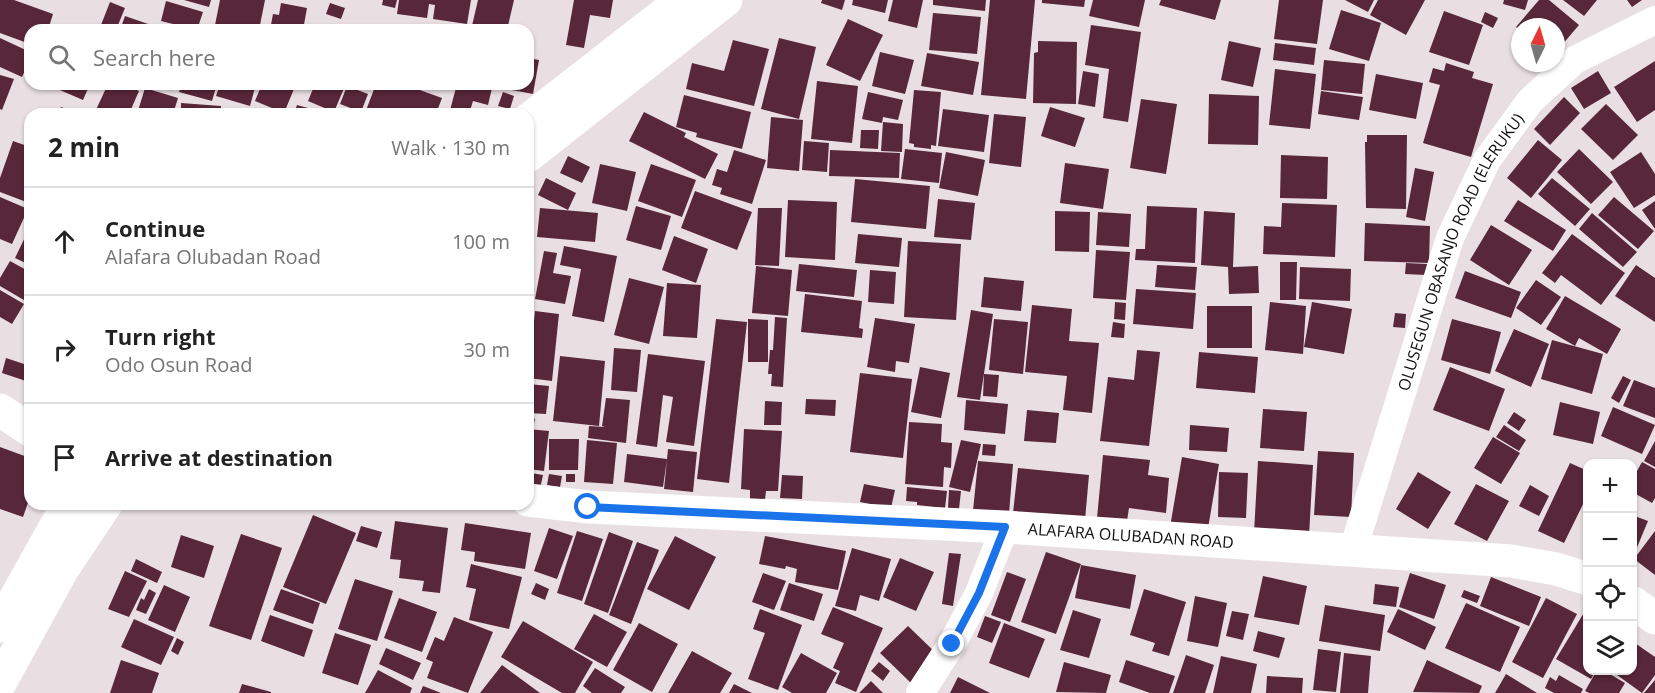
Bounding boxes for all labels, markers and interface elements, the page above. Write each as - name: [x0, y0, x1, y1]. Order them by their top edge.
- north arrow: [1511, 18, 1565, 72]
- search box: [24, 24, 534, 90]
- icon: search: [45, 41, 78, 74]
- text: Search here: [93, 42, 216, 72]
- street label: OLUSEGUN OBASANJO ROAD (ELERUKU): [1392, 108, 1529, 393]
- text: 2 min: [48, 129, 120, 165]
- text: Walk · 130 m: [391, 134, 510, 161]
- text: Continue: [105, 213, 205, 243]
- icon: ahead: [48, 225, 81, 258]
- text: 100 m: [452, 228, 510, 255]
- text: Alafara Olubadan Road: [105, 243, 321, 270]
- text: Turn right: [105, 321, 216, 351]
- icon: right: [48, 333, 81, 366]
- text: 30 m: [463, 336, 510, 363]
- text: Odo Osun Road: [105, 351, 253, 378]
- icon: arrive: [48, 441, 81, 474]
- text: Arrive at destination: [105, 442, 333, 472]
- map controls: [1583, 459, 1637, 675]
- button: +: [1583, 459, 1637, 513]
- route start: [574, 493, 600, 519]
- button: −: [1583, 513, 1637, 567]
- street label: ALAFARA OLUBADAN ROAD: [1027, 518, 1234, 553]
- button: locate: [1583, 567, 1637, 621]
- button: layers: [1583, 621, 1637, 675]
- route end: [938, 630, 964, 656]

